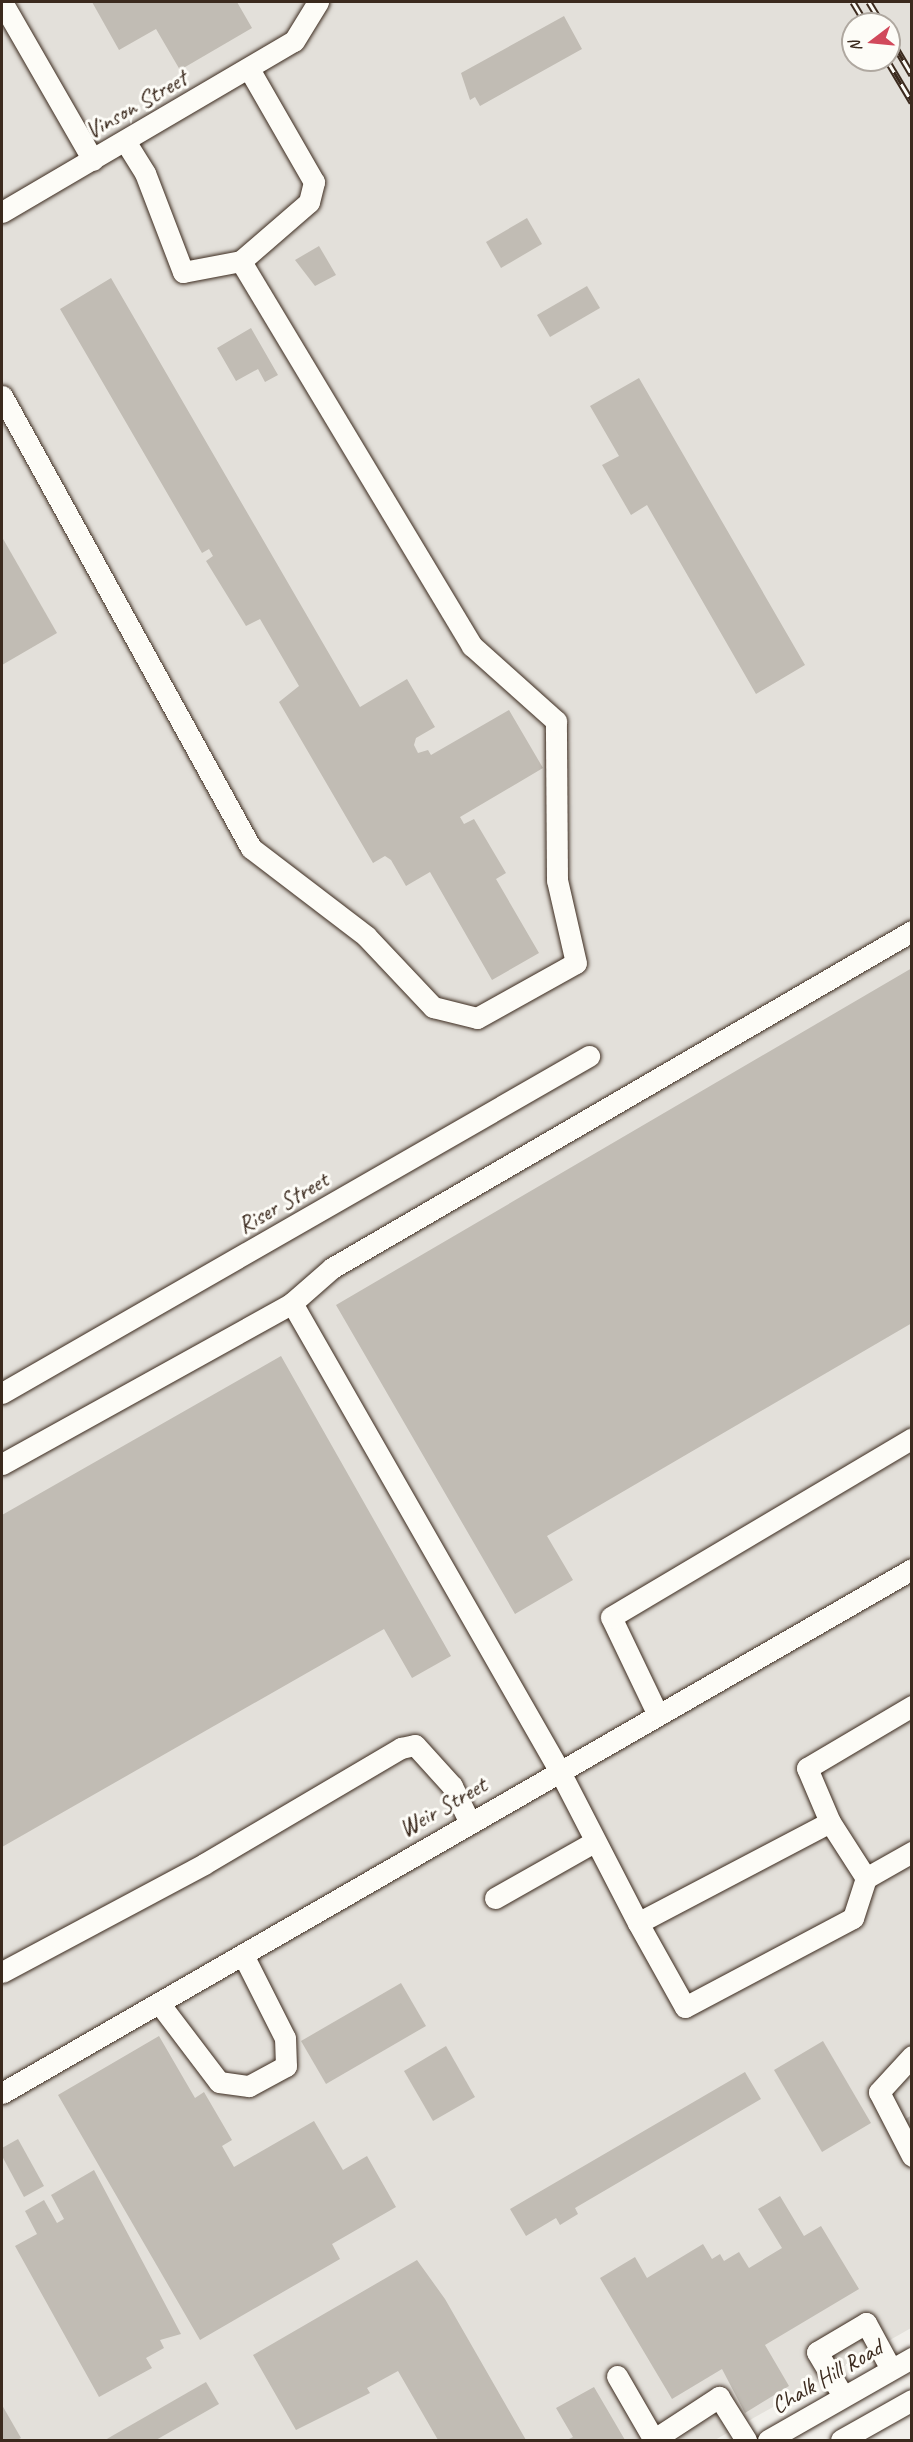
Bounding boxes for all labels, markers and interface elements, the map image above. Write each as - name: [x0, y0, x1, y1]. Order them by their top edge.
- north arrow: [841, 12, 901, 72]
- text: N: [845, 39, 867, 54]
- street label: Vinson Street: [80, 64, 192, 146]
- street label: Riser Street: [232, 1166, 334, 1240]
- street label: Weir Street: [394, 1770, 492, 1844]
- street label: Chalk Hill Road: [766, 2334, 888, 2420]

